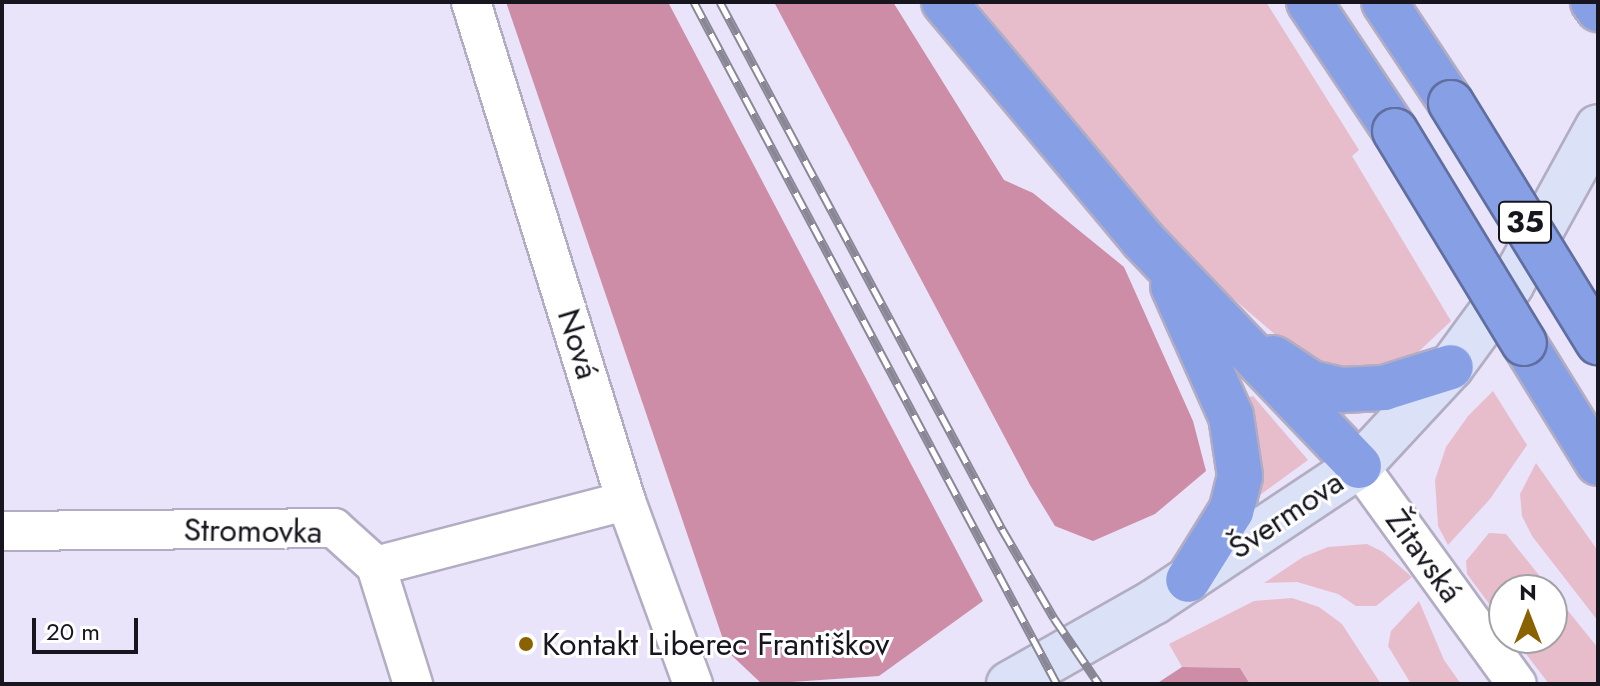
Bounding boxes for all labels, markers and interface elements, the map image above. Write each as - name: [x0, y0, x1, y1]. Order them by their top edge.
- road number: 35: [1497, 196, 1553, 248]
- street label: Nová: [549, 304, 607, 384]
- street label: Švermova: [1221, 463, 1351, 567]
- street label: Žitavská: [1378, 502, 1470, 610]
- street label: Stromovka: [183, 511, 323, 551]
- north arrow: [1488, 574, 1568, 654]
- text: N: [1519, 576, 1537, 608]
- scale bar: [36, 602, 142, 652]
- text: 20 m: [46, 614, 100, 649]
- place label: Kontakt Liberec Františkov: [542, 625, 889, 663]
- marker: Kontakt Liberec Františkov: [517, 635, 535, 653]

